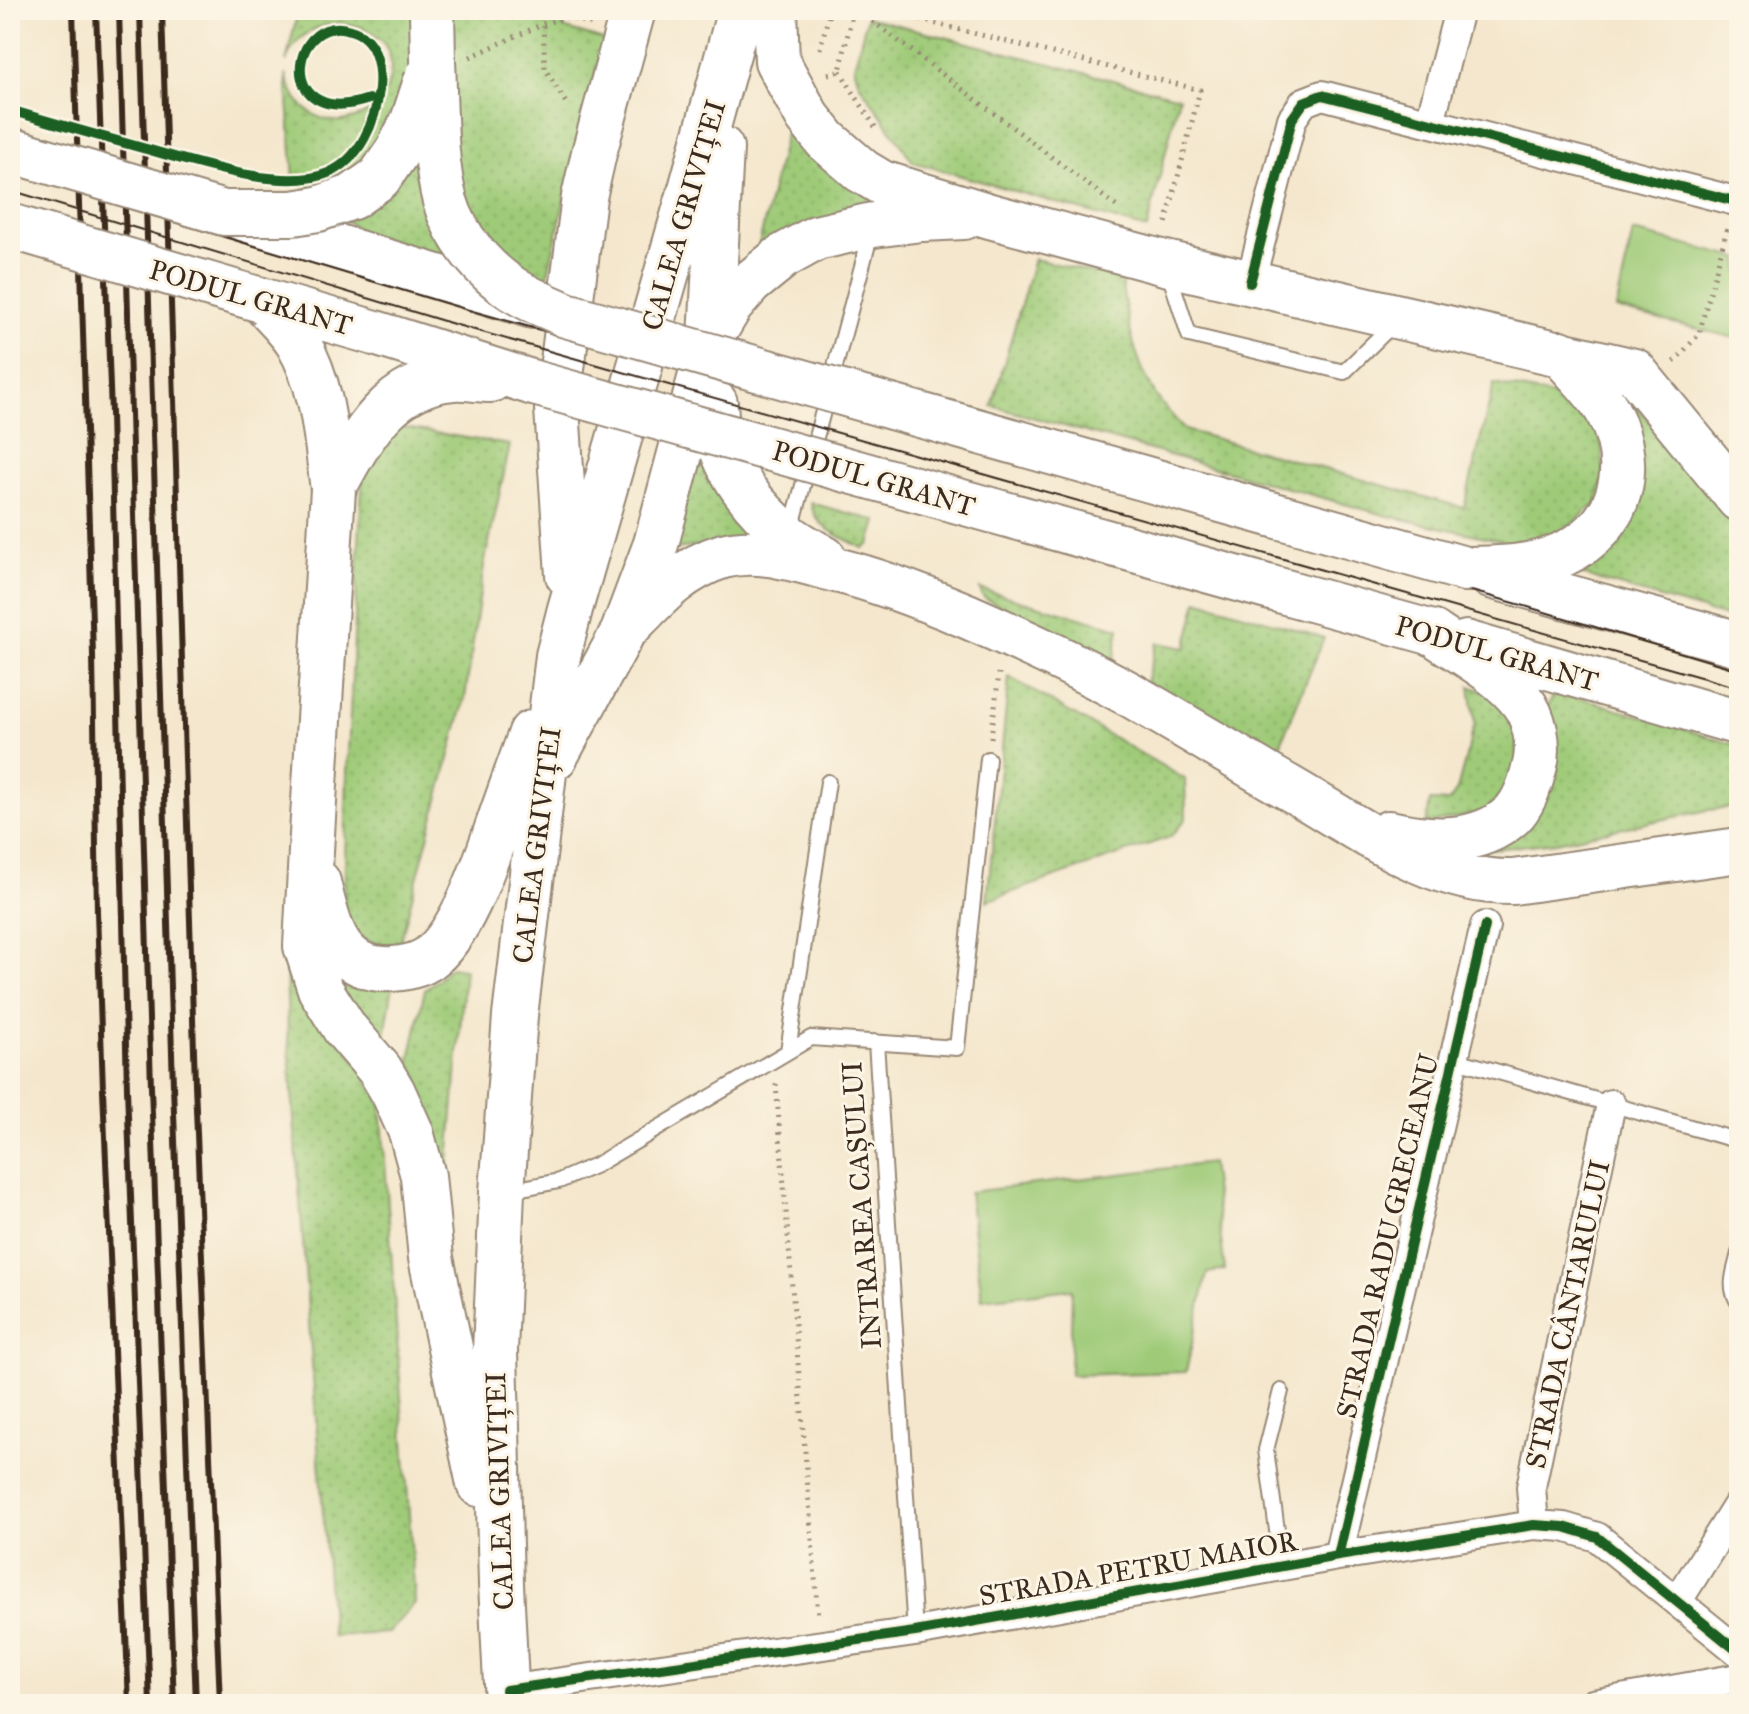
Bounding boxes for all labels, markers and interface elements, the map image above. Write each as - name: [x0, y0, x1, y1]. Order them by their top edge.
- street label: CALEA GRIVIȚEI: [634, 96, 733, 335]
- street label: PODUL GRANT: [145, 252, 356, 343]
- street label: PODUL GRANT: [768, 433, 979, 524]
- street label: PODUL GRANT: [1391, 608, 1602, 699]
- street label: CALEA GRIVIȚEI: [505, 725, 568, 966]
- street label: STRADA RADU GRECEANU: [1328, 1050, 1447, 1422]
- street label: INTRAREA CAȘULUI: [834, 1060, 889, 1350]
- street label: STRADA CÂNTARULUI: [1518, 1157, 1617, 1472]
- street label: CALEA GRIVIȚEI: [478, 1371, 521, 1611]
- street label: STRADA PETRU MAIOR: [976, 1523, 1301, 1614]

